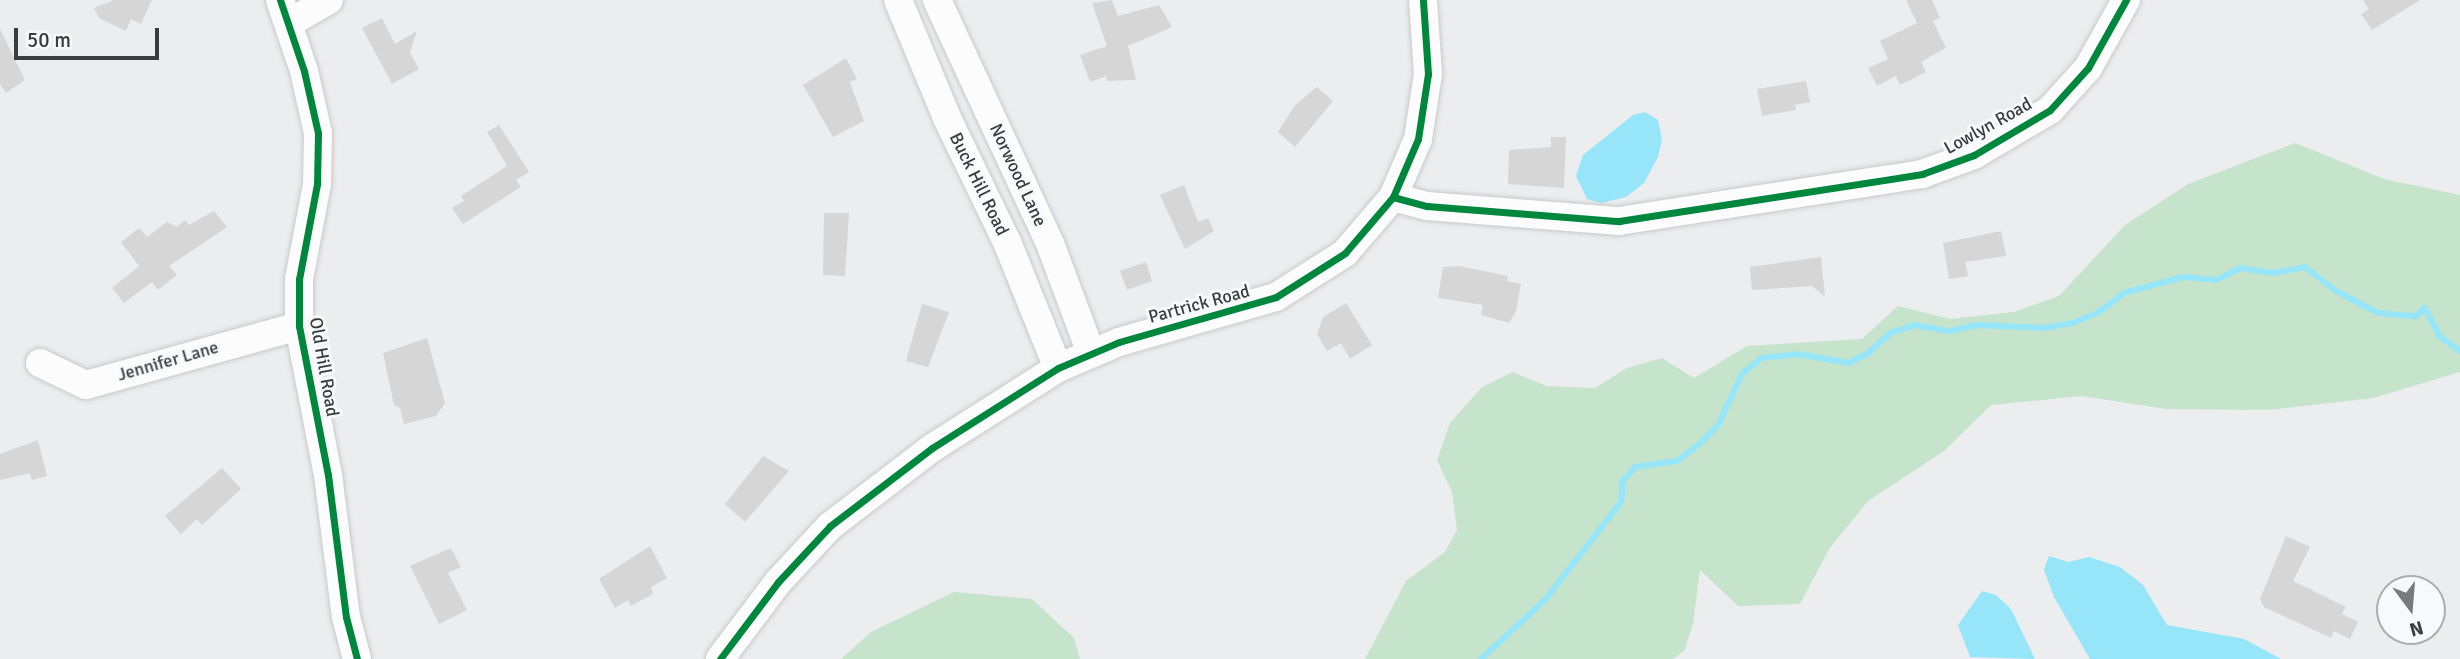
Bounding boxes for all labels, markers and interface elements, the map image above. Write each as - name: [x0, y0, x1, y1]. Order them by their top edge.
- scale bar: [18, 14, 163, 58]
- text: 50 m: [27, 27, 71, 53]
- street label: Lowlyn Road: [1940, 93, 2036, 159]
- street label: Norwood Lane: [985, 120, 1051, 230]
- street label: Buck Hill Road: [945, 129, 1013, 239]
- street label: Partrick Road: [1146, 280, 1252, 328]
- street label: Old Hill Road: [305, 316, 343, 418]
- street label: Jennifer Lane: [115, 336, 221, 386]
- north arrow: [2376, 575, 2446, 645]
- text: N: [2407, 615, 2426, 642]

